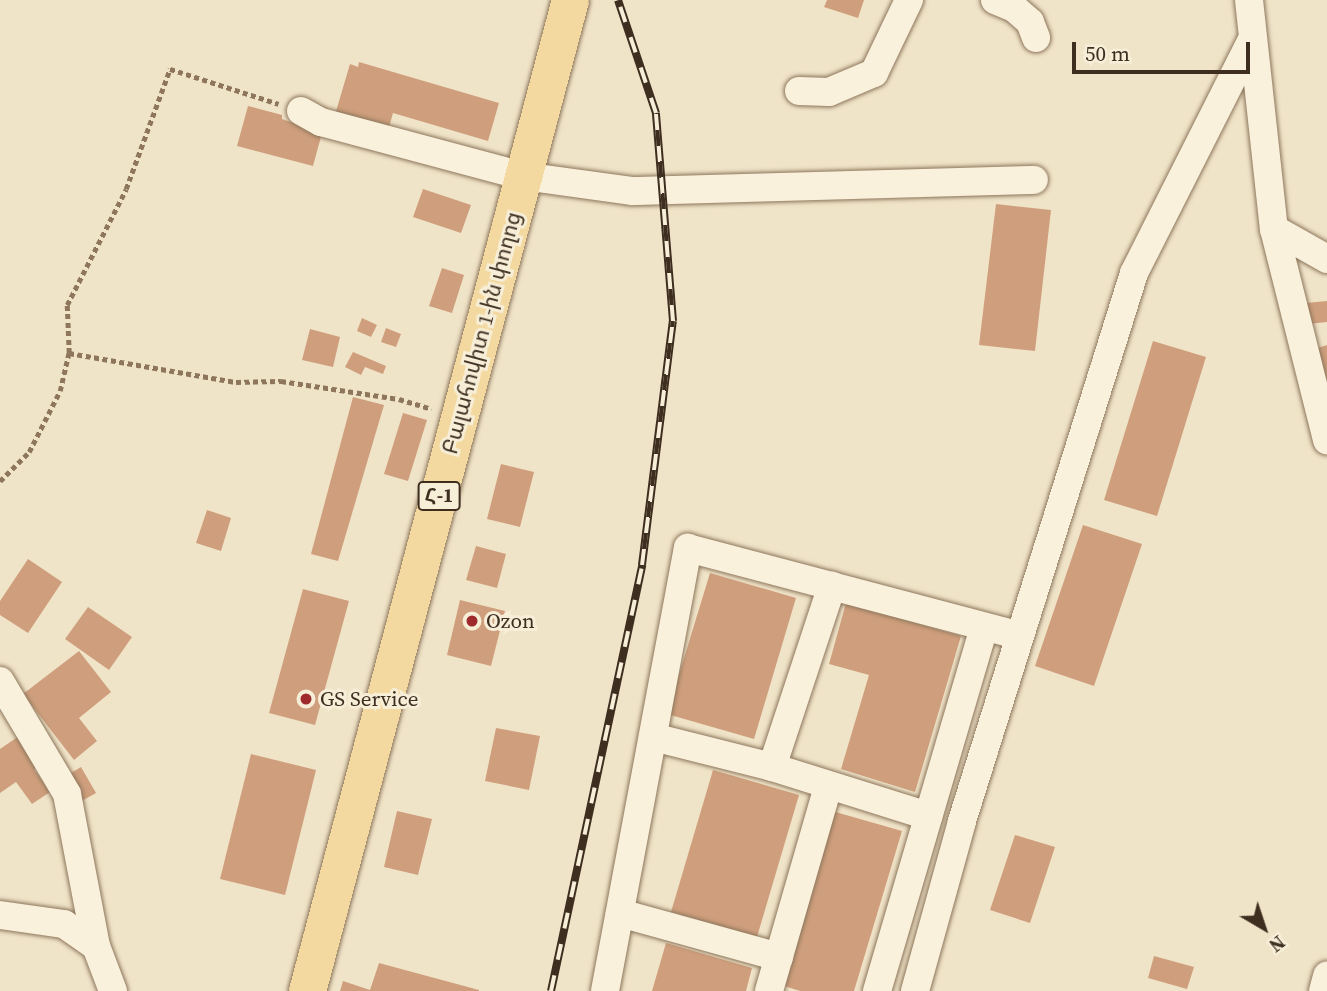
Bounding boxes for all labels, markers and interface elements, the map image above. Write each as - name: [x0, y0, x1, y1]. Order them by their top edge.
- scale bar: [1075, 28, 1254, 72]
- text: 50 m: [1085, 39, 1130, 68]
- street label: Բալահովիտ 1-ին փողոց: [438, 209, 526, 457]
- road number: Հ-1: [416, 481, 462, 512]
- place label: Ozon: [486, 608, 535, 634]
- marker: Ozon: [464, 613, 480, 629]
- place label: GS Service: [320, 686, 418, 712]
- marker: GS Service: [298, 691, 314, 707]
- north arrow: [1229, 893, 1299, 963]
- text: N: [1264, 930, 1291, 959]

